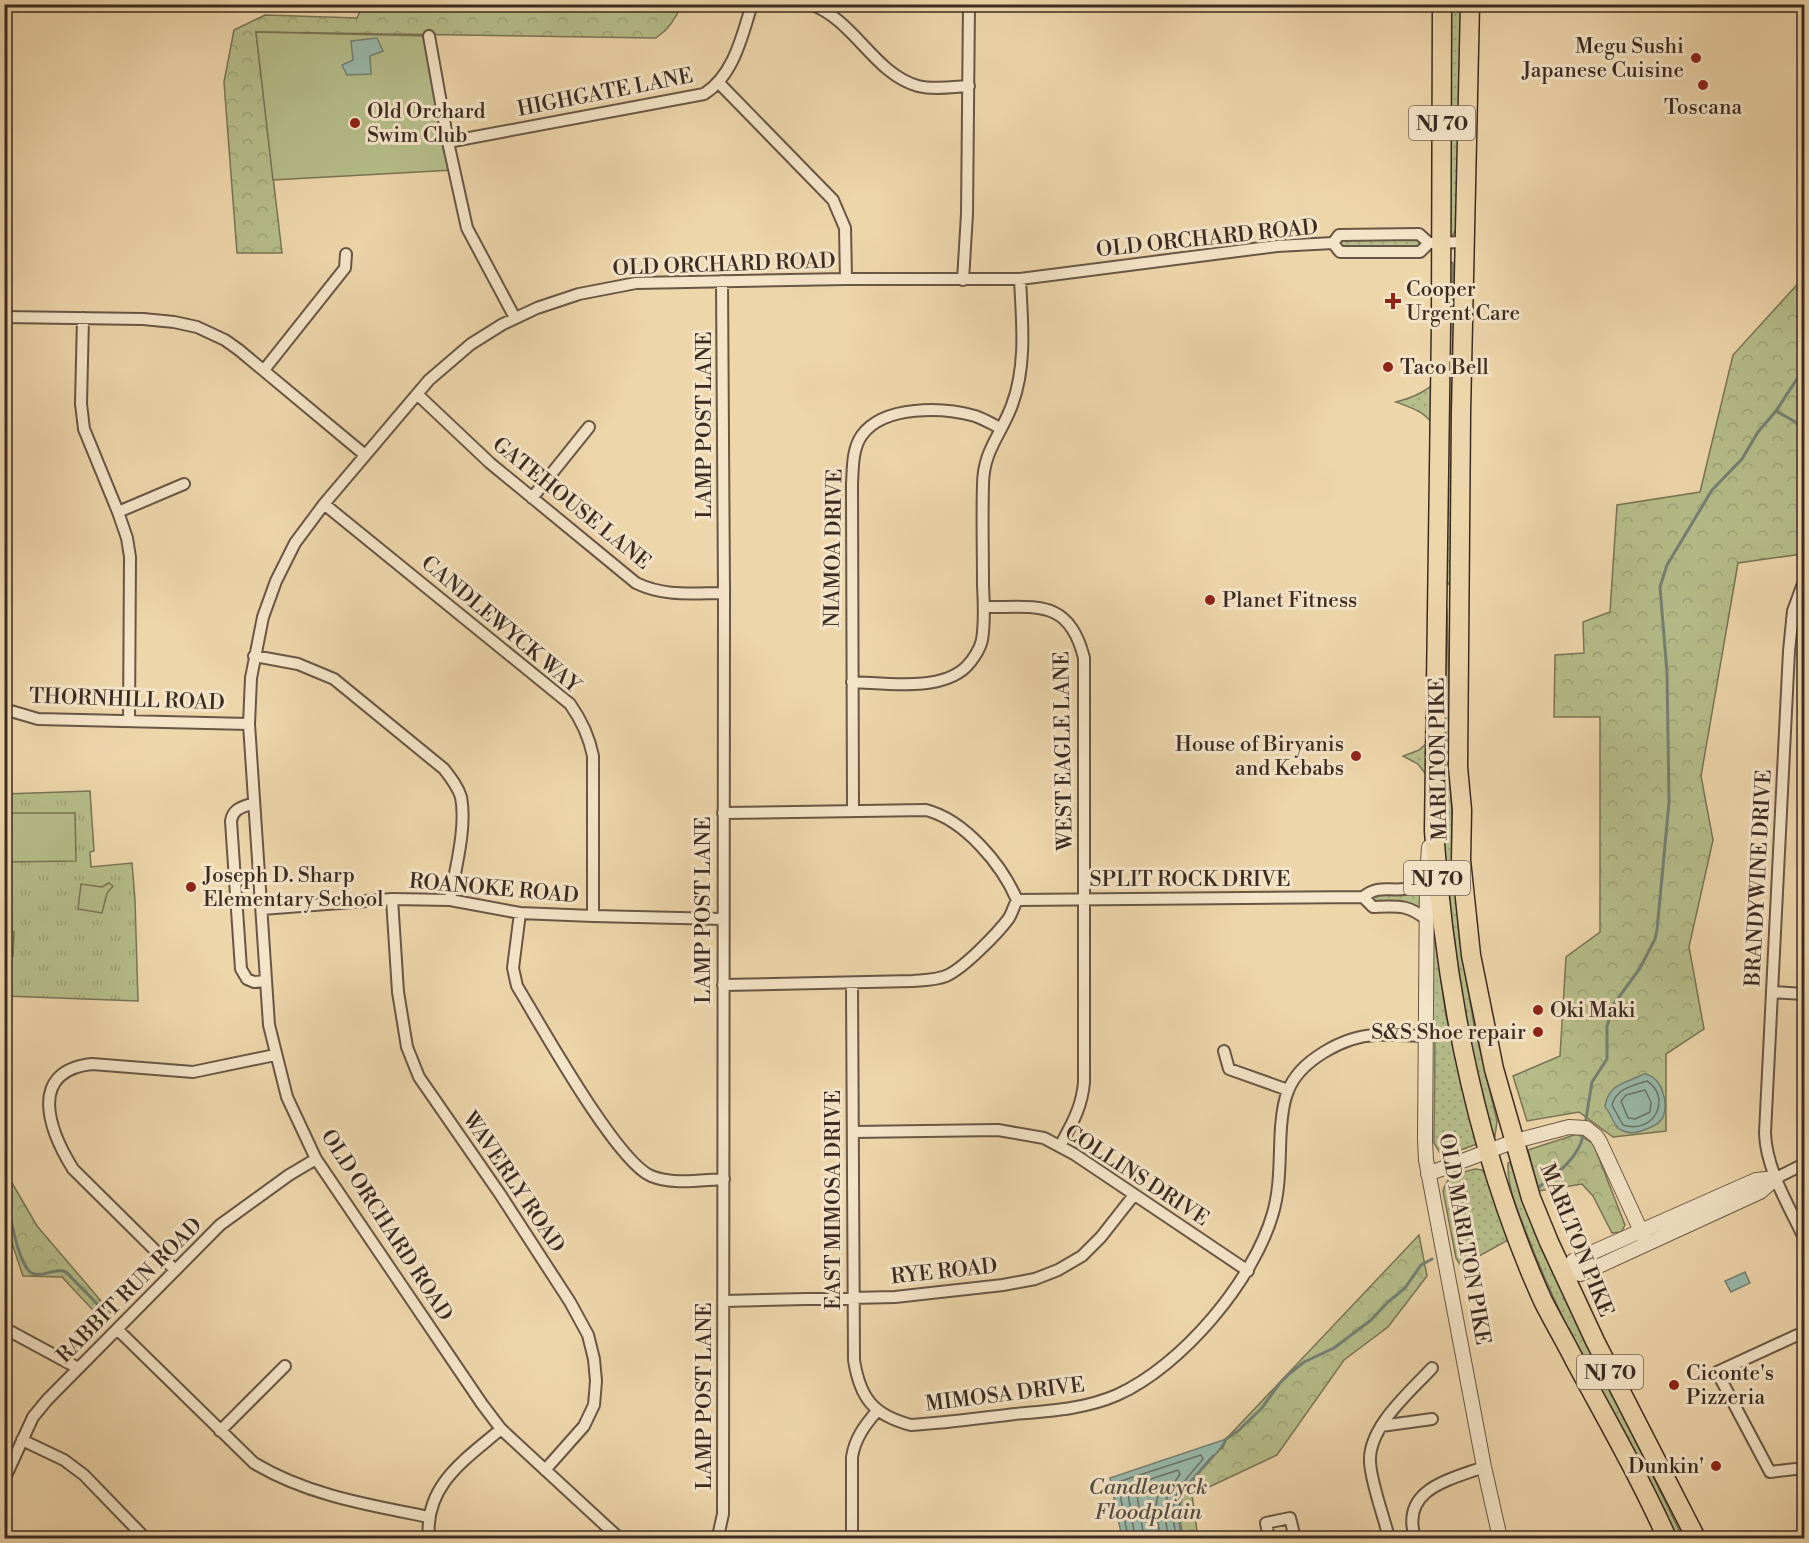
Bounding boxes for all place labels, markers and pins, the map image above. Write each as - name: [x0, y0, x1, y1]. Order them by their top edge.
- place label: Megu Sushi Japanese Cuisine: [1521, 34, 1684, 84]
- marker: Megu Sushi Japanese Cuisine: [1689, 51, 1703, 65]
- marker: Toscana: [1696, 78, 1710, 92]
- place label: Toscana: [1664, 95, 1742, 121]
- place label: Old Orchard Swim Club: [367, 99, 486, 149]
- marker: Old Orchard Swim Club: [348, 116, 362, 130]
- place label: Cooper Urgent Care: [1406, 277, 1520, 327]
- marker: Cooper Urgent Care: [1384, 292, 1402, 310]
- place label: Taco Bell: [1400, 355, 1489, 381]
- marker: Taco Bell: [1381, 360, 1395, 374]
- place label: Planet Fitness: [1222, 588, 1357, 614]
- marker: Planet Fitness: [1203, 593, 1217, 607]
- place label: House of Biryanis and Kebabs: [1175, 732, 1344, 782]
- marker: House of Biryanis and Kebabs: [1349, 749, 1363, 763]
- place label: Joseph D. Sharp Elementary School: [202, 863, 383, 913]
- marker: Joseph D. Sharp Elementary School: [184, 880, 198, 894]
- place label: Oki Maki: [1550, 998, 1636, 1024]
- marker: Oki Maki: [1531, 1003, 1545, 1017]
- place label: S&S Shoe repair: [1371, 1020, 1526, 1046]
- marker: S&S Shoe repair: [1531, 1025, 1545, 1039]
- place label: Ciconte's Pizzeria: [1686, 1361, 1774, 1411]
- marker: Ciconte's Pizzeria: [1667, 1378, 1681, 1392]
- place label: Dunkin': [1628, 1454, 1704, 1480]
- marker: Dunkin': [1709, 1459, 1723, 1473]

